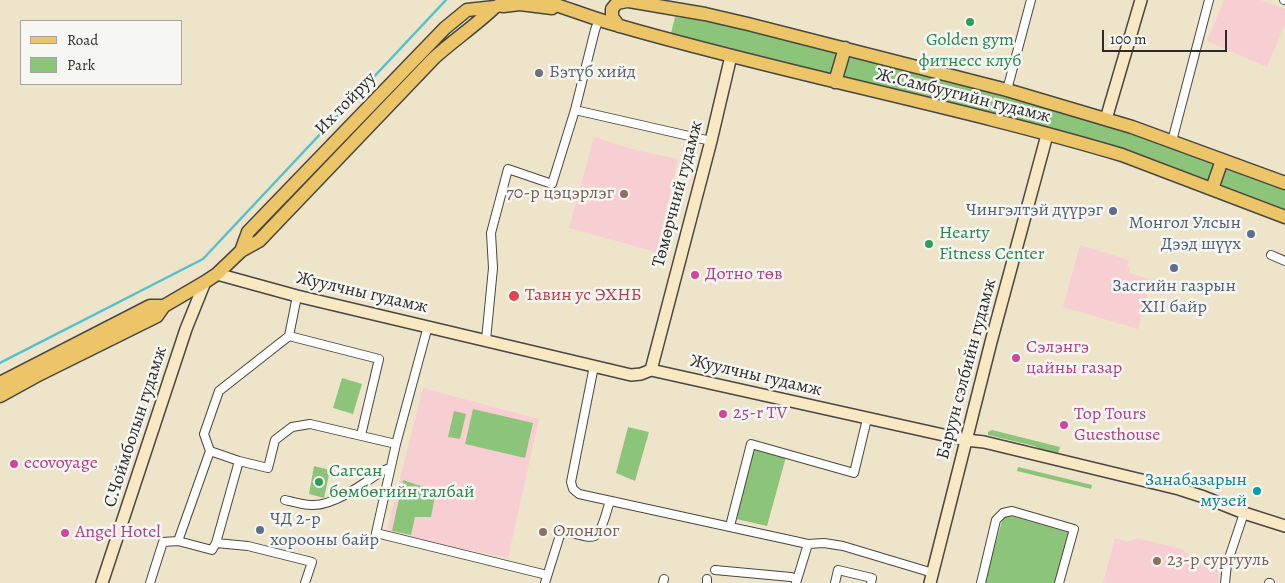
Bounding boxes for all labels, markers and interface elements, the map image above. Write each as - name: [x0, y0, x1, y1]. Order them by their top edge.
- marker: Golden gym фитнесс клуб: [964, 16, 976, 28]
- legend: [20, 20, 182, 85]
- scale bar: [1105, 20, 1230, 52]
- text: 100 m: [1110, 29, 1147, 49]
- text: Road: [67, 30, 98, 50]
- place label: Golden gym фитнесс клуб: [919, 30, 1021, 72]
- text: Park: [67, 55, 95, 75]
- place label: Бэтүб хийд: [549, 62, 636, 84]
- street label: Ж.Самбуугийн гудамж: [873, 64, 1053, 128]
- marker: Бэтүб хийд: [533, 67, 545, 79]
- street label: Их тойруу: [311, 68, 381, 140]
- street label: Төмөрчний гудамж: [648, 118, 708, 270]
- place label: 70-р цэцэрлэг: [506, 183, 614, 205]
- marker: 70-р цэцэрлэг: [618, 188, 630, 200]
- place label: Чингэлтэй дүүрэг: [966, 200, 1103, 222]
- marker: Чингэлтэй дүүрэг: [1107, 205, 1119, 217]
- place label: Монгол Улсын Дээд шүүх: [1129, 213, 1241, 255]
- place label: Hearty Fitness Center: [939, 223, 1045, 266]
- marker: Монгол Улсын Дээд шүүх: [1245, 228, 1257, 240]
- marker: Hearty Fitness Center: [923, 238, 935, 250]
- marker: Засгийн газрын XII байр: [1168, 262, 1180, 274]
- place label: Дотно төв: [705, 264, 782, 286]
- street label: Жуулчны гудамж: [294, 267, 430, 319]
- marker: Дотно төв: [689, 269, 701, 281]
- street label: Баруун сэлбийн гудамж: [932, 276, 1002, 462]
- place label: Засгийн газрын XII байр: [1112, 276, 1236, 318]
- place label: Тавин ус ЭХНБ: [525, 285, 641, 307]
- marker: Тавин ус ЭХНБ: [507, 289, 521, 303]
- place label: Сэлэнгэ цайны газар: [1026, 337, 1122, 379]
- street label: С.Чоймболын гудамж: [100, 344, 172, 510]
- street label: Жуулчны гудамж: [688, 350, 824, 402]
- marker: Сэлэнгэ цайны газар: [1010, 352, 1022, 364]
- place label: 25-r TV: [733, 403, 787, 425]
- place label: Top Tours Guesthouse: [1074, 404, 1160, 446]
- marker: 25-r TV: [717, 408, 729, 420]
- marker: Top Tours Guesthouse: [1058, 419, 1070, 431]
- place label: ecovoyage: [24, 453, 98, 475]
- marker: ecovoyage: [8, 458, 20, 470]
- place label: Сагсан бөмбөгийн талбай: [329, 461, 474, 504]
- place label: Занабазарын музей: [1145, 470, 1247, 512]
- marker: Сагсан бөмбөгийн талбай: [313, 476, 325, 488]
- marker: Занабазарын музей: [1251, 485, 1263, 497]
- place label: ЧД 2-р хорооны байр: [270, 509, 379, 552]
- place label: Олонлог: [553, 521, 620, 543]
- place label: Angel Hotel: [75, 522, 161, 544]
- marker: ЧД 2-р хорооны байр: [254, 524, 266, 536]
- marker: Олонлог: [537, 526, 549, 538]
- marker: Angel Hotel: [59, 527, 71, 539]
- place label: 23-р сургууль: [1167, 550, 1269, 572]
- marker: 23-р сургууль: [1151, 555, 1163, 567]

